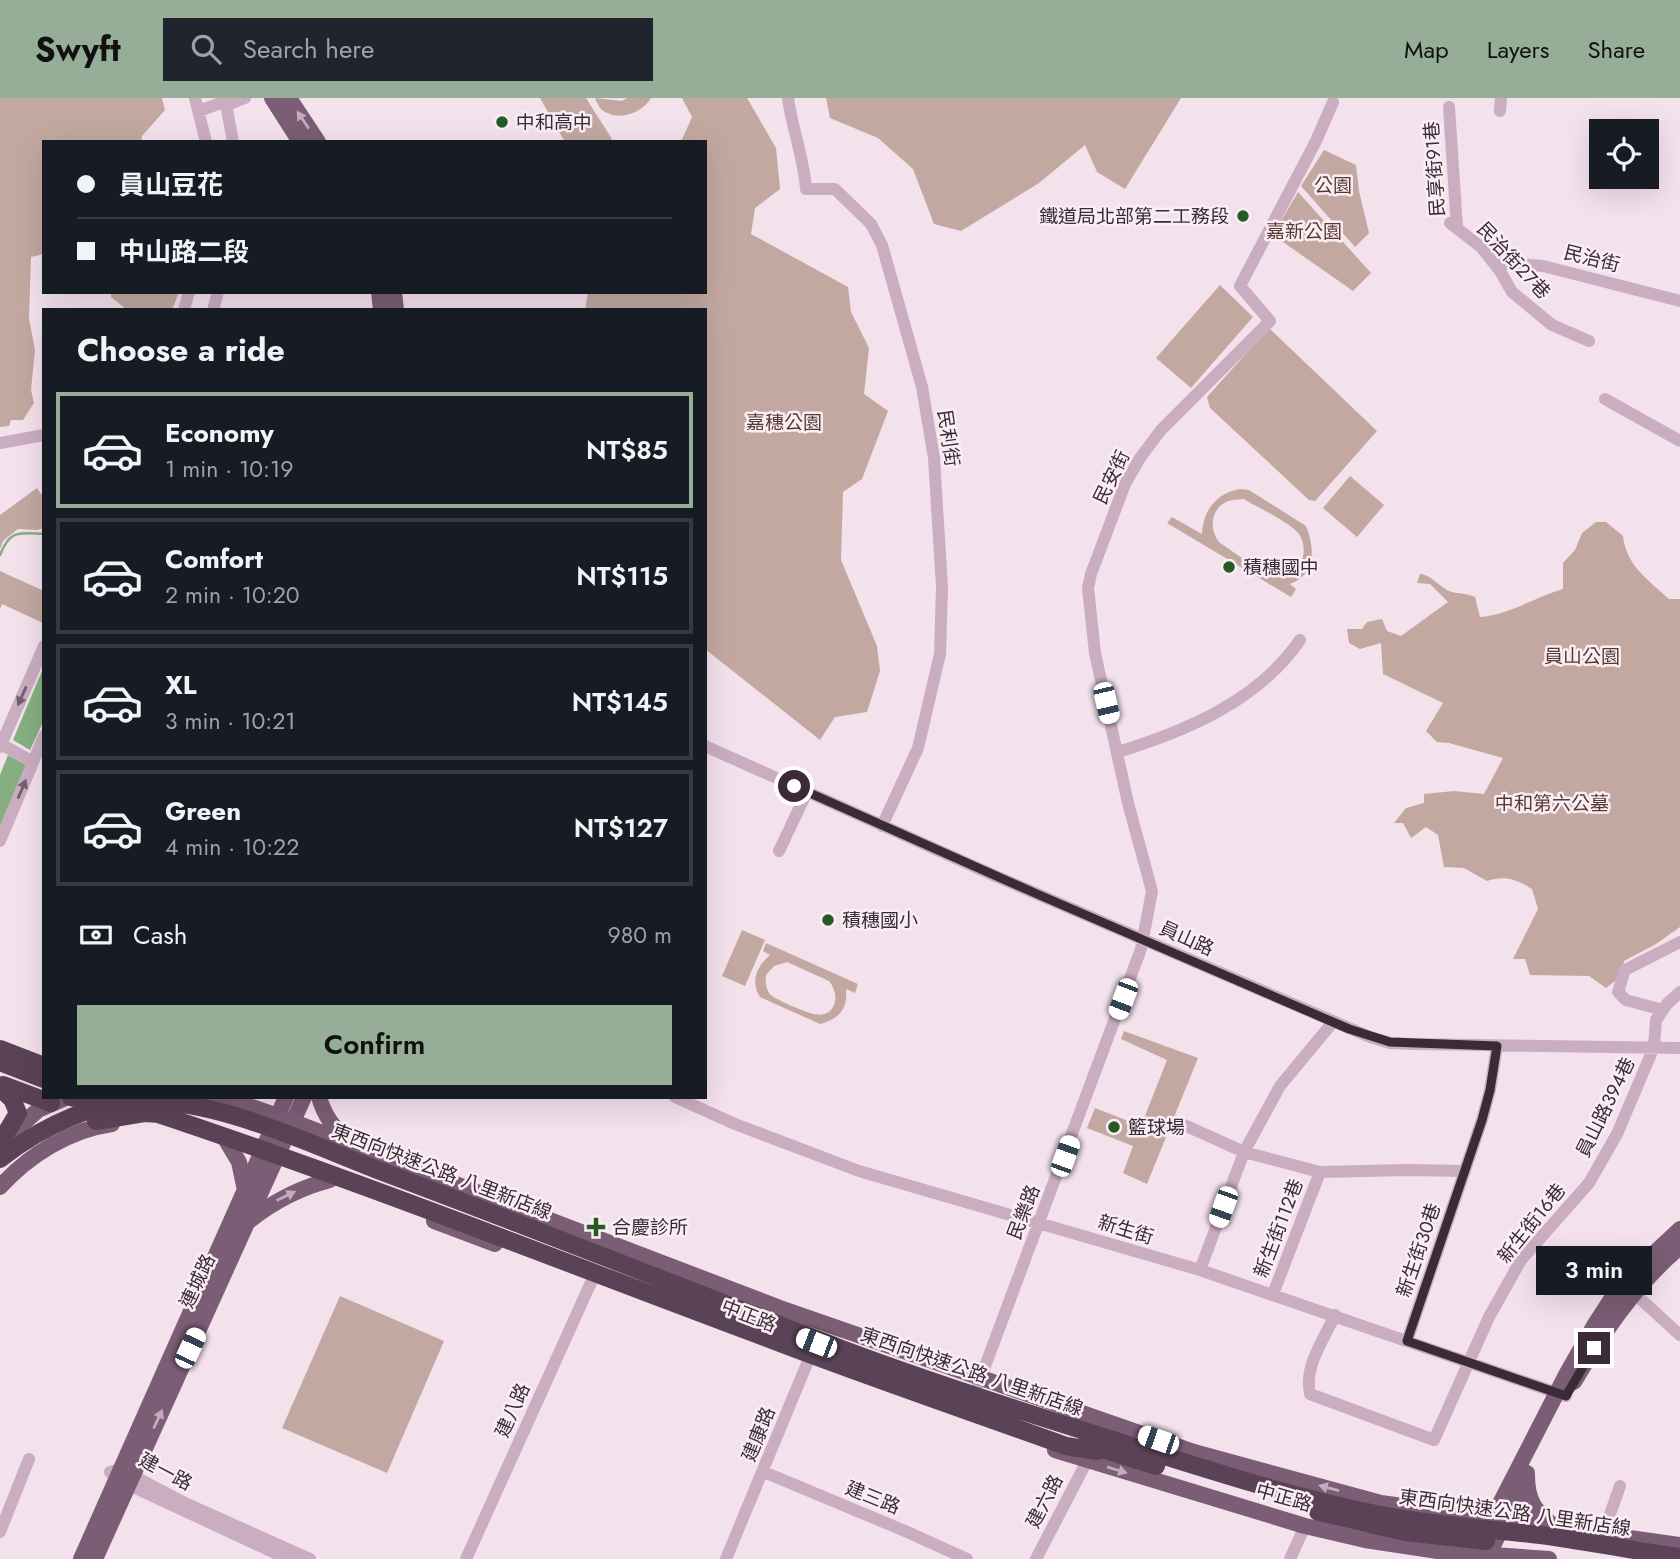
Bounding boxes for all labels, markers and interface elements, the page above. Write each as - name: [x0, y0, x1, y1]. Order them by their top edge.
- search box: [163, 18, 653, 81]
- text: Swyft: [35, 26, 121, 73]
- icon: search: [187, 30, 225, 68]
- text: Search here: [243, 30, 374, 68]
- text: Map: [1404, 32, 1449, 67]
- text: Layers: [1487, 32, 1549, 67]
- text: Share: [1587, 32, 1645, 67]
- place label: 中和高中: [516, 109, 592, 136]
- one-way arrow: [297, 110, 310, 130]
- marker: 中和高中: [494, 114, 510, 130]
- map controls: [1589, 119, 1659, 189]
- button: locate: [1589, 119, 1659, 189]
- street label: 民享街91巷: [1418, 120, 1451, 218]
- text: 員山豆花: [119, 166, 223, 204]
- park label: 公園: [1314, 172, 1352, 199]
- place label: 鐵道局北部第二工務段: [1039, 203, 1229, 230]
- marker: 鐵道局北部第二工務段: [1235, 208, 1251, 224]
- street label: 民治街27巷: [1471, 216, 1557, 305]
- park label: 嘉新公園: [1266, 218, 1342, 245]
- text: 中山路二段: [119, 233, 249, 271]
- street label: 民治街: [1561, 238, 1623, 278]
- text: Choose a ride: [77, 327, 285, 373]
- street label: 民利街: [931, 408, 966, 468]
- park label: 嘉穗公園: [746, 409, 822, 436]
- text: Economy: [165, 414, 274, 452]
- icon: car: [81, 419, 144, 482]
- text: NT$85: [586, 431, 668, 469]
- street label: 民安街: [1087, 446, 1136, 509]
- text: 1 min · 10:19: [165, 452, 294, 486]
- text: Comfort: [165, 540, 263, 578]
- icon: car: [81, 545, 144, 608]
- place label: 積穗國中: [1243, 554, 1319, 581]
- text: NT$115: [576, 557, 668, 595]
- marker: 積穗國中: [1221, 559, 1237, 575]
- text: 2 min · 10:20: [165, 578, 300, 612]
- park label: 員山公園: [1544, 643, 1620, 670]
- text: XL: [165, 666, 197, 704]
- icon: car: [81, 671, 144, 734]
- car: [1092, 680, 1121, 726]
- text: NT$145: [572, 683, 668, 721]
- one-way arrow: [16, 686, 27, 707]
- text: 3 min · 10:21: [165, 704, 296, 738]
- route start: [778, 770, 810, 802]
- one-way arrow: [17, 778, 28, 799]
- park label: 中和第六公墓: [1495, 790, 1609, 817]
- text: Green: [165, 792, 241, 830]
- icon: car: [81, 797, 144, 860]
- text: NT$127: [574, 809, 668, 847]
- text: 4 min · 10:22: [165, 830, 299, 864]
- place label: 積穗國小: [842, 907, 918, 934]
- marker: 積穗國小: [820, 912, 836, 928]
- street label: 員山路: [1155, 915, 1218, 962]
- icon: cash: [77, 916, 115, 954]
- text: Cash: [133, 916, 187, 954]
- text: 980 m: [608, 918, 672, 952]
- car: [1106, 976, 1141, 1022]
- button: Confirm: [77, 1005, 672, 1085]
- street label: 員山路394巷: [1570, 1053, 1641, 1162]
- place label: 籃球場: [1128, 1114, 1185, 1141]
- street label: 東西向快速公路 八里新店線: [328, 1117, 556, 1226]
- marker: 籃球場: [1106, 1119, 1122, 1135]
- car: [1048, 1133, 1083, 1179]
- street label: 新生街112巷: [1247, 1175, 1310, 1282]
- street label: 新生街16巷: [1491, 1178, 1572, 1269]
- street label: 民樂路: [1001, 1181, 1046, 1244]
- car: [1206, 1184, 1241, 1230]
- one-way arrow: [276, 1191, 296, 1202]
- street label: 新生街30巷: [1390, 1200, 1447, 1301]
- street label: 新生街: [1095, 1208, 1157, 1251]
- place label: 合慶診所: [612, 1214, 688, 1241]
- marker: 合慶診所: [586, 1217, 606, 1237]
- callout: 3 min: [1536, 1246, 1652, 1296]
- street label: 連城路: [173, 1250, 222, 1313]
- text: 3 min: [1565, 1253, 1623, 1287]
- street label: 中正路: [717, 1293, 780, 1338]
- street label: 東西向快速公路 八里新店線: [857, 1321, 1087, 1422]
- car: [172, 1325, 209, 1371]
- car: [793, 1326, 840, 1360]
- route end: [1578, 1332, 1610, 1364]
- street label: 建八路: [489, 1379, 536, 1442]
- street label: 建康路: [735, 1403, 782, 1466]
- one-way arrow: [152, 1408, 163, 1429]
- car: [1135, 1423, 1182, 1457]
- street label: 建一路: [134, 1446, 197, 1497]
- one-way arrow: [1107, 1466, 1128, 1476]
- street label: 建六路: [1019, 1470, 1069, 1533]
- street label: 建三路: [841, 1474, 904, 1521]
- street label: 中正路: [1253, 1477, 1315, 1518]
- one-way arrow: [1318, 1483, 1339, 1493]
- street label: 東西向快速公路 八里新店線: [1397, 1483, 1633, 1542]

